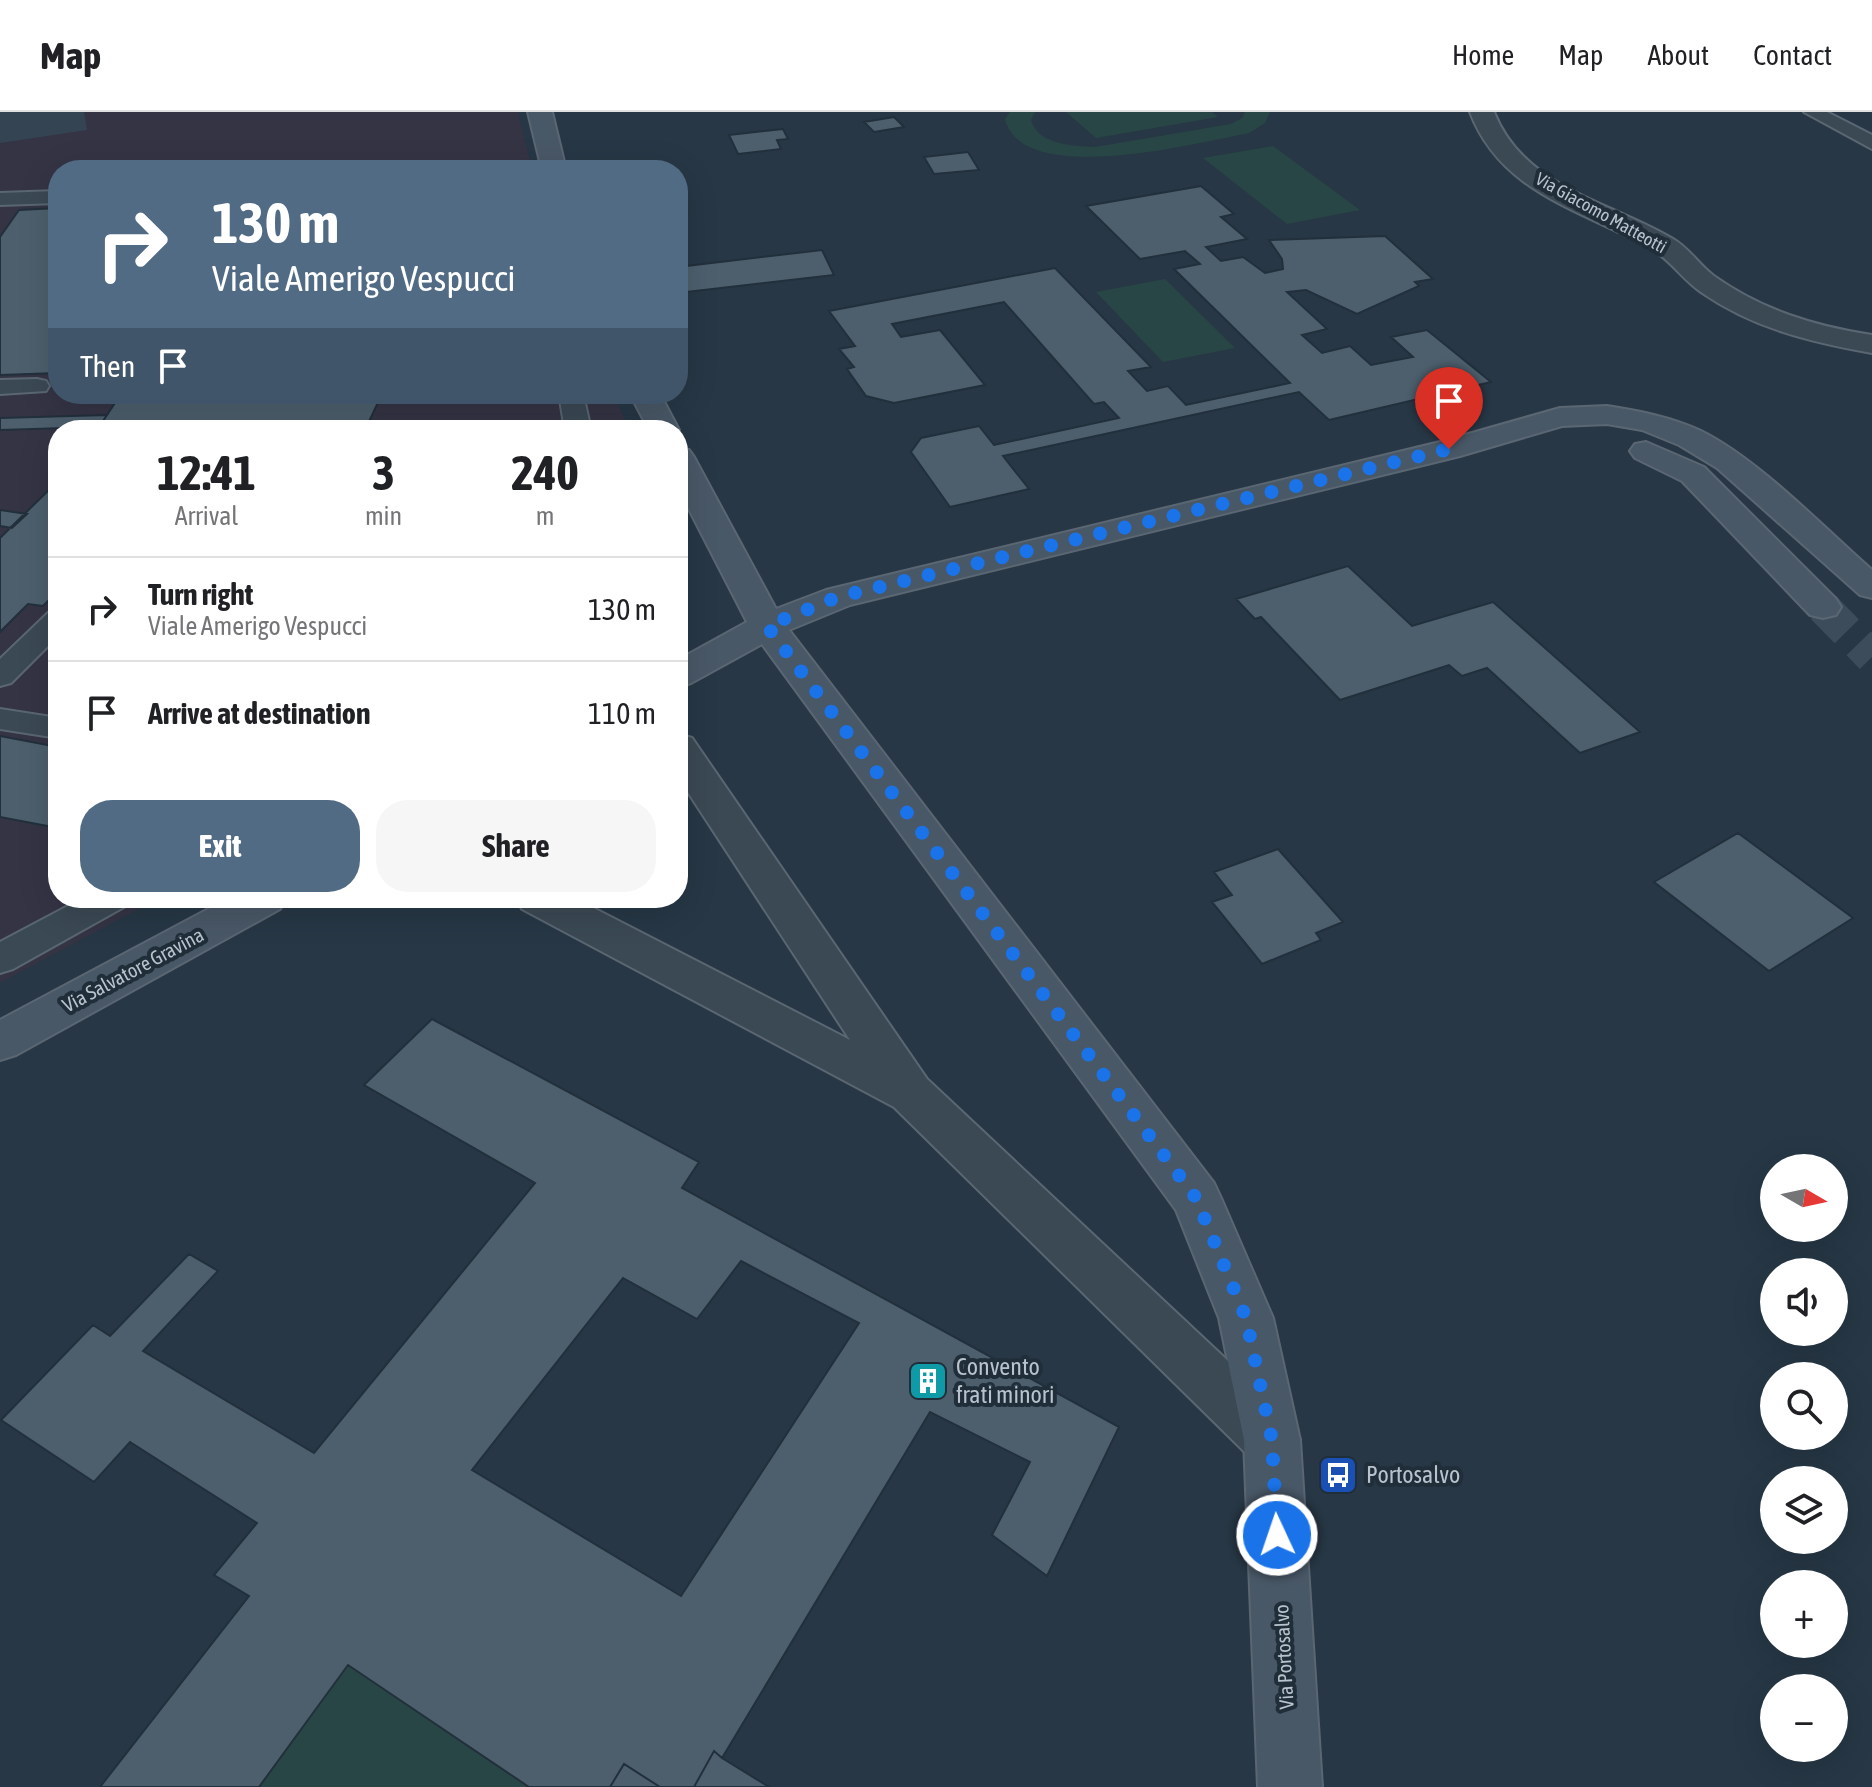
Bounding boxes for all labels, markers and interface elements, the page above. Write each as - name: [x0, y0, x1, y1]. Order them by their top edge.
- text: Map: [40, 34, 101, 77]
- text: Home: [1452, 39, 1514, 71]
- text: Map: [1558, 39, 1603, 71]
- text: About: [1647, 39, 1709, 71]
- text: Contact: [1753, 39, 1832, 71]
- street label: Via Giacomo Matteotti: [1532, 168, 1670, 257]
- text: 130 m: [212, 191, 339, 255]
- icon: right: [80, 192, 184, 296]
- text: Viale Amerigo Vespucci: [212, 257, 516, 299]
- icon: arrive: [151, 344, 195, 388]
- text: Then: [80, 349, 135, 383]
- pin: [1415, 367, 1483, 449]
- icon: arrive: [1427, 379, 1471, 423]
- text: 12:41: [157, 445, 256, 500]
- text: 3: [372, 445, 395, 500]
- text: 240: [511, 445, 579, 500]
- text: Arrival: [175, 501, 238, 531]
- text: min: [365, 501, 402, 531]
- text: m: [536, 501, 554, 531]
- text: Turn right: [148, 577, 254, 611]
- icon: right: [80, 587, 124, 631]
- text: 130 m: [588, 592, 656, 626]
- text: Viale Amerigo Vespucci: [148, 611, 367, 641]
- icon: arrive: [80, 691, 124, 735]
- text: Arrive at destination: [148, 696, 370, 730]
- text: 110 m: [588, 696, 656, 730]
- button: Exit: [80, 800, 360, 892]
- button: Share: [376, 800, 656, 892]
- street label: Via Salvatore Gravina: [58, 923, 207, 1016]
- north arrow: [1760, 1154, 1848, 1242]
- map controls: [1760, 1154, 1848, 1762]
- button: sound: [1760, 1258, 1848, 1346]
- place label: Convento frati minori: [956, 1353, 1054, 1408]
- building icon: Convento frati minori: [907, 1360, 949, 1402]
- button: search: [1760, 1362, 1848, 1450]
- bus stop icon: Portosalvo: [1317, 1454, 1359, 1496]
- place label: Portosalvo: [1366, 1461, 1460, 1488]
- button: layers: [1760, 1466, 1848, 1554]
- position arrow: [1235, 1493, 1319, 1577]
- button: +: [1760, 1570, 1848, 1658]
- street label: Via Portosalvo: [1269, 1604, 1298, 1710]
- button: −: [1760, 1674, 1848, 1762]

